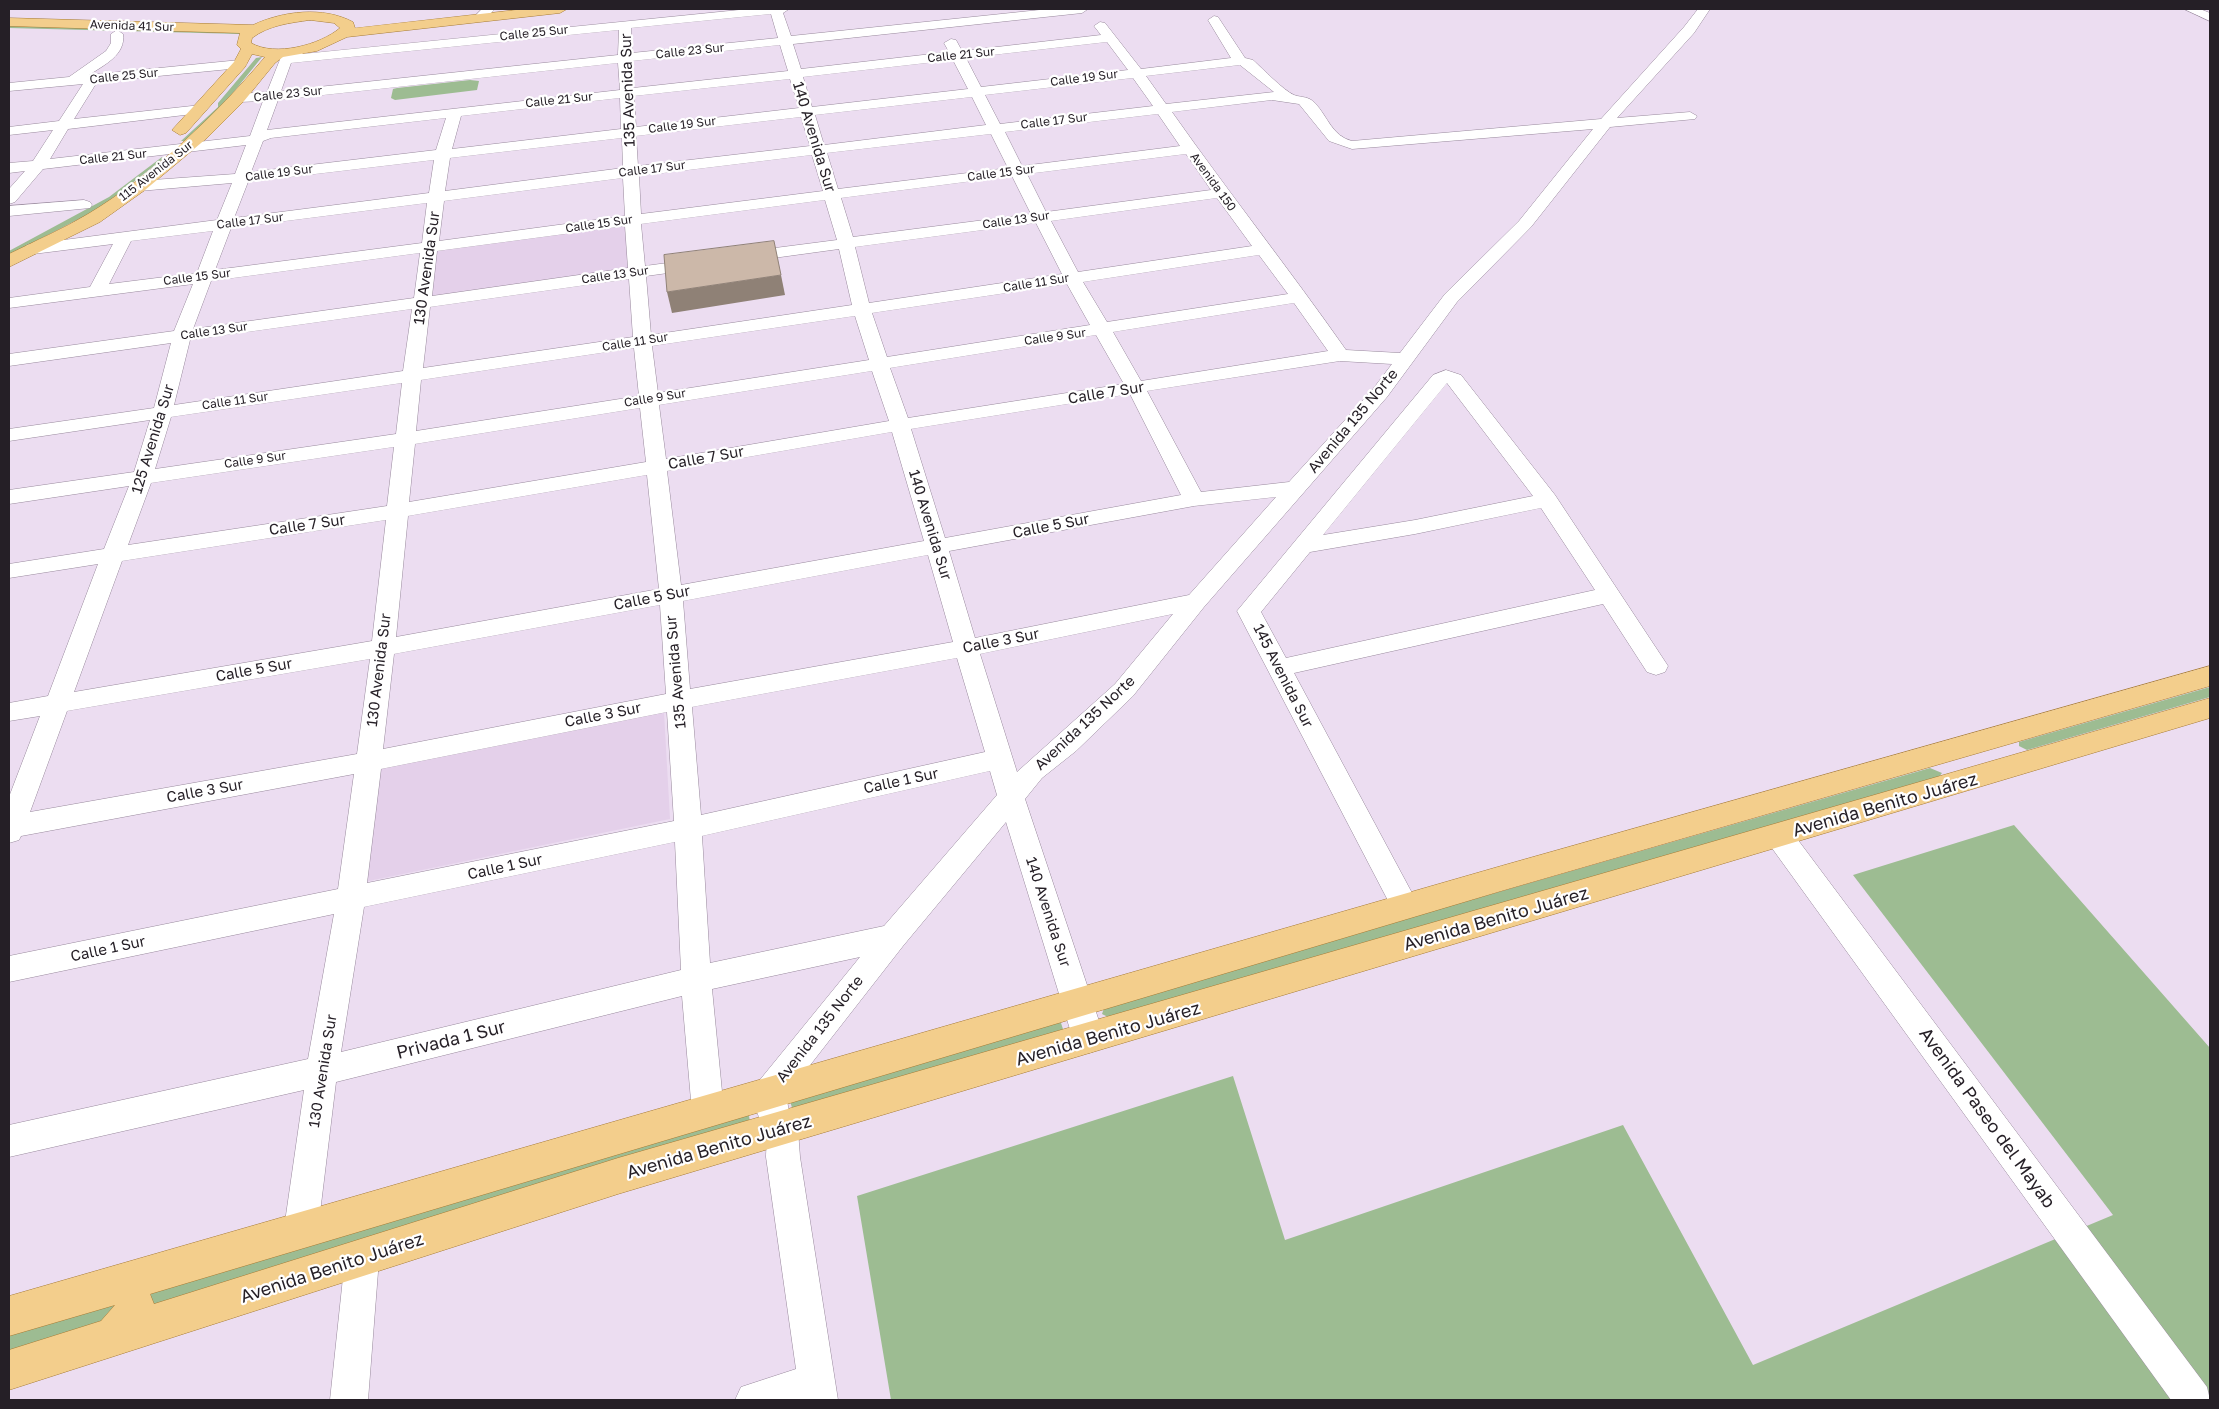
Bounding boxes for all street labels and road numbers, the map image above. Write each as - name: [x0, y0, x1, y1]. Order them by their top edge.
- street label: Avenida 41 Sur: [90, 17, 174, 35]
- street label: Calle 25 Sur: [499, 22, 569, 44]
- street label: 135 Avenida Sur: [617, 33, 639, 147]
- street label: Calle 23 Sur: [655, 40, 725, 62]
- street label: Calle 21 Sur: [927, 44, 995, 66]
- street label: Calle 25 Sur: [89, 65, 159, 87]
- street label: Calle 19 Sur: [1049, 67, 1119, 89]
- street label: 140 Avenida Sur: [789, 80, 839, 194]
- street label: Calle 23 Sur: [253, 83, 323, 105]
- street label: Calle 21 Sur: [525, 89, 593, 111]
- street label: Calle 17 Sur: [1020, 110, 1088, 132]
- street label: Calle 19 Sur: [647, 114, 717, 136]
- street label: 115 Avenida Sur: [116, 138, 196, 204]
- street label: Calle 21 Sur: [79, 146, 147, 168]
- street label: Avenida 150: [1187, 150, 1239, 214]
- street label: Calle 17 Sur: [618, 158, 686, 180]
- street label: Calle 19 Sur: [244, 162, 314, 184]
- street label: Calle 15 Sur: [966, 162, 1036, 184]
- street label: Calle 13 Sur: [981, 208, 1051, 232]
- street label: Calle 17 Sur: [216, 210, 284, 232]
- street label: 130 Avenida Sur: [410, 210, 444, 326]
- street label: Calle 15 Sur: [564, 212, 634, 236]
- street label: Calle 13 Sur: [580, 263, 650, 287]
- street label: Calle 15 Sur: [162, 266, 232, 288]
- street label: Calle 11 Sur: [1002, 271, 1070, 295]
- street label: Calle 13 Sur: [179, 319, 249, 343]
- street label: Calle 9 Sur: [1023, 326, 1087, 348]
- street label: Calle 11 Sur: [601, 330, 669, 354]
- street label: Avenida 135 Norte: [1304, 365, 1402, 477]
- street label: Calle 7 Sur: [1067, 378, 1145, 408]
- street label: 125 Avenida Sur: [128, 382, 178, 496]
- street label: Calle 9 Sur: [623, 386, 687, 410]
- street label: Calle 11 Sur: [201, 389, 269, 413]
- street label: Calle 7 Sur: [667, 442, 745, 474]
- street label: Calle 9 Sur: [223, 449, 287, 471]
- street label: 140 Avenida Sur: [905, 468, 955, 582]
- street label: Calle 5 Sur: [1011, 510, 1091, 542]
- street label: Calle 7 Sur: [268, 511, 346, 539]
- street label: Calle 5 Sur: [612, 582, 692, 614]
- street label: 130 Avenida Sur: [363, 612, 395, 728]
- street label: 135 Avenida Sur: [662, 615, 690, 729]
- street label: 145 Avenida Sur: [1249, 621, 1317, 731]
- street label: Calle 3 Sur: [961, 625, 1041, 657]
- street label: Calle 5 Sur: [214, 654, 294, 686]
- street label: Avenida 135 Norte: [1031, 672, 1139, 774]
- street label: Calle 3 Sur: [563, 699, 643, 731]
- street label: Calle 1 Sur: [862, 764, 940, 798]
- street label: Avenida Benito Juárez: [1790, 768, 1980, 842]
- street label: Calle 3 Sur: [165, 775, 245, 807]
- street label: Calle 1 Sur: [466, 850, 544, 884]
- street label: 140 Avenida Sur: [1022, 855, 1074, 969]
- street label: Avenida Benito Juárez: [1401, 882, 1591, 956]
- street label: Calle 1 Sur: [69, 932, 147, 966]
- street label: Avenida 135 Norte: [773, 972, 867, 1086]
- street label: Avenida Benito Juárez: [1013, 997, 1203, 1071]
- street label: 130 Avenida Sur: [305, 1013, 341, 1129]
- street label: Privada 1 Sur: [394, 1016, 508, 1064]
- street label: Avenida Paseo del Mayab: [1914, 1024, 2060, 1212]
- street label: Avenida Benito Juárez: [624, 1110, 814, 1184]
- street label: Avenida Benito Juárez: [238, 1228, 426, 1308]

